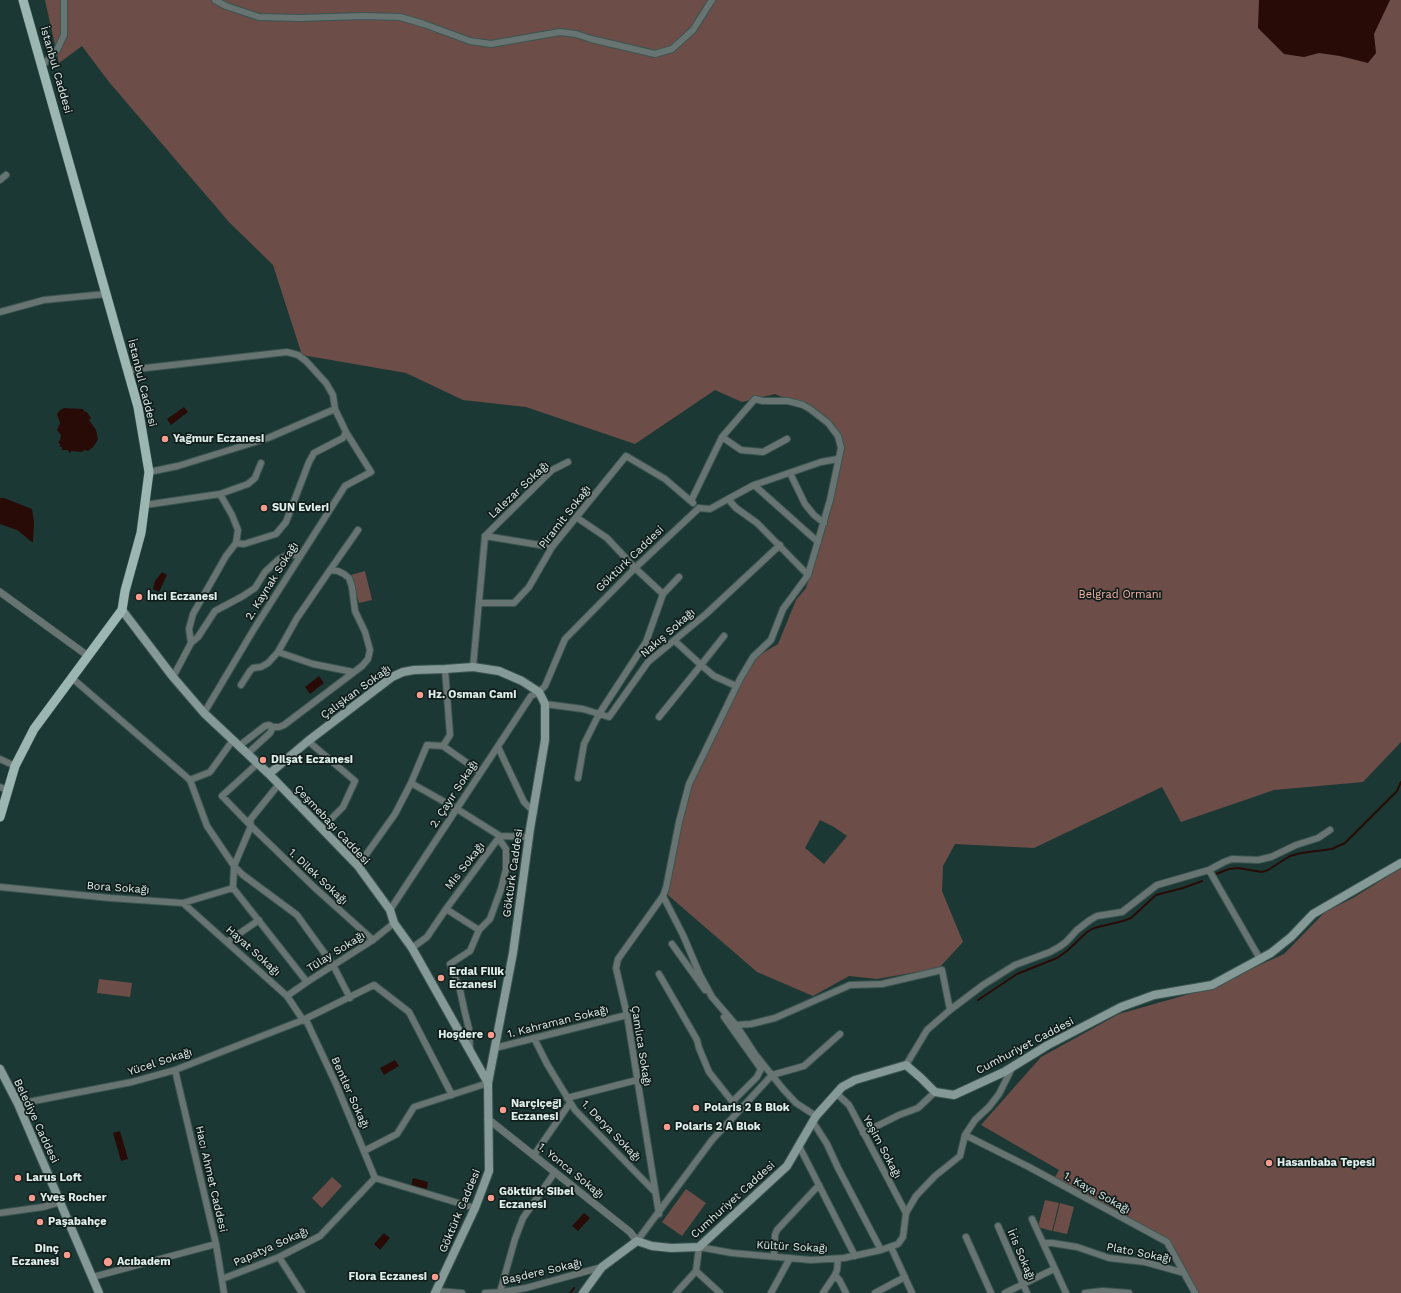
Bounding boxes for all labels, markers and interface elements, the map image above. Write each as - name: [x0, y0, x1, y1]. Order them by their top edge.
- street label: İstanbul Caddesi: [37, 25, 75, 115]
- street label: İstanbul Caddesi: [125, 338, 159, 428]
- place label: Yağmur Eczanesi: [173, 432, 264, 446]
- marker: Yağmur Eczanesi: [160, 434, 170, 444]
- street label: Lalezar Sokağı: [486, 459, 552, 521]
- street label: Piramit Sokağı: [536, 483, 594, 551]
- place label: SUN Evleri: [272, 501, 329, 515]
- marker: SUN Evleri: [259, 503, 269, 513]
- street label: Göktürk Caddesi: [593, 523, 667, 595]
- street label: 2. Kaynak Sokağı: [243, 540, 301, 622]
- park label: Belgrad Ormanı: [1078, 588, 1162, 602]
- place label: İnci Eczanesi: [147, 590, 217, 604]
- marker: İnci Eczanesi: [134, 592, 144, 602]
- street label: Nakış Sokağı: [638, 606, 698, 660]
- street label: Çalışkan Sokağı: [318, 662, 394, 722]
- place label: Hz. Osman Cami: [428, 688, 516, 702]
- marker: Hz. Osman Cami: [415, 690, 425, 700]
- place label: Dilşat Eczanesi: [271, 753, 353, 767]
- marker: Dilşat Eczanesi: [258, 755, 268, 765]
- street label: 2. Çayır Sokağı: [427, 758, 481, 830]
- street label: Çeşmebaşı Caddesi: [291, 782, 373, 868]
- street label: Göktürk Caddesi: [500, 828, 526, 918]
- street label: Mis Sokağı: [442, 840, 488, 892]
- street label: 1. Dilek Sokağı: [286, 846, 350, 908]
- street label: Bora Sokağı: [86, 879, 150, 897]
- street label: Hayat Sokağı: [223, 923, 283, 979]
- street label: Tülay Sokağı: [304, 929, 368, 975]
- place label: Erdal Filik Eczanesi: [449, 965, 504, 991]
- marker: Erdal Filik Eczanesi: [436, 973, 446, 983]
- street label: 1. Kahraman Sokağı: [506, 1003, 610, 1041]
- street label: Çamlıca Sokağı: [628, 1005, 654, 1087]
- street label: Cumhuriyet Caddesi: [974, 1015, 1076, 1077]
- place label: Hoşdere: [438, 1028, 483, 1042]
- marker: Hoşdere: [486, 1030, 496, 1040]
- street label: Yücel Sokağı: [126, 1045, 194, 1079]
- street label: Bentler Sokağı: [328, 1055, 372, 1131]
- street label: Belediye Caddesi: [11, 1077, 61, 1165]
- place label: Narçiçeği Eczanesi: [511, 1097, 562, 1123]
- street label: 1. Derya Sokağı: [578, 1098, 644, 1164]
- place label: Polaris 2 B Blok: [704, 1101, 790, 1115]
- marker: Polaris 2 B Blok: [691, 1103, 701, 1113]
- marker: Narçiçeği Eczanesi: [498, 1105, 508, 1115]
- street label: Yeşim Sokağı: [860, 1113, 904, 1181]
- place label: Polaris 2 A Blok: [675, 1120, 761, 1134]
- marker: Polaris 2 A Blok: [662, 1122, 672, 1132]
- street label: Hacı Ahmet Caddesi: [192, 1125, 230, 1233]
- street label: 1. Yonca Sokağı: [535, 1140, 607, 1202]
- place label: Hasanbaba Tepesi: [1277, 1156, 1375, 1170]
- marker: Hasanbaba Tepesi: [1264, 1158, 1274, 1168]
- street label: Cumhuriyet Caddesi: [688, 1159, 778, 1241]
- street label: Göktürk Caddesi: [436, 1167, 484, 1255]
- street label: 1. Kaya Sokağı: [1061, 1169, 1133, 1217]
- place label: Larus Loft: [26, 1171, 82, 1185]
- marker: Larus Loft: [13, 1173, 23, 1183]
- place label: Göktürk Sibel Eczanesi: [499, 1185, 574, 1211]
- place label: Yves Rocher: [40, 1191, 106, 1205]
- marker: Yves Rocher: [27, 1193, 37, 1203]
- marker: Göktürk Sibel Eczanesi: [486, 1193, 496, 1203]
- place label: Paşabahçe: [48, 1215, 107, 1229]
- marker: Paşabahçe: [35, 1217, 45, 1227]
- street label: Papatya Sokağı: [231, 1225, 311, 1269]
- street label: İris Sokağı: [1004, 1227, 1038, 1283]
- street label: Kültür Sokağı: [756, 1239, 828, 1255]
- street label: Plato Sokağı: [1105, 1240, 1173, 1266]
- place label: Dinç Eczanesi: [12, 1242, 59, 1268]
- marker: Dinç Eczanesi: [62, 1250, 72, 1260]
- place label: Acıbadem: [117, 1255, 171, 1269]
- marker: Acıbadem: [102, 1256, 114, 1268]
- street label: Başdere Sokağı: [501, 1256, 583, 1288]
- place label: Flora Eczanesi: [349, 1270, 427, 1284]
- marker: Flora Eczanesi: [430, 1272, 440, 1282]

